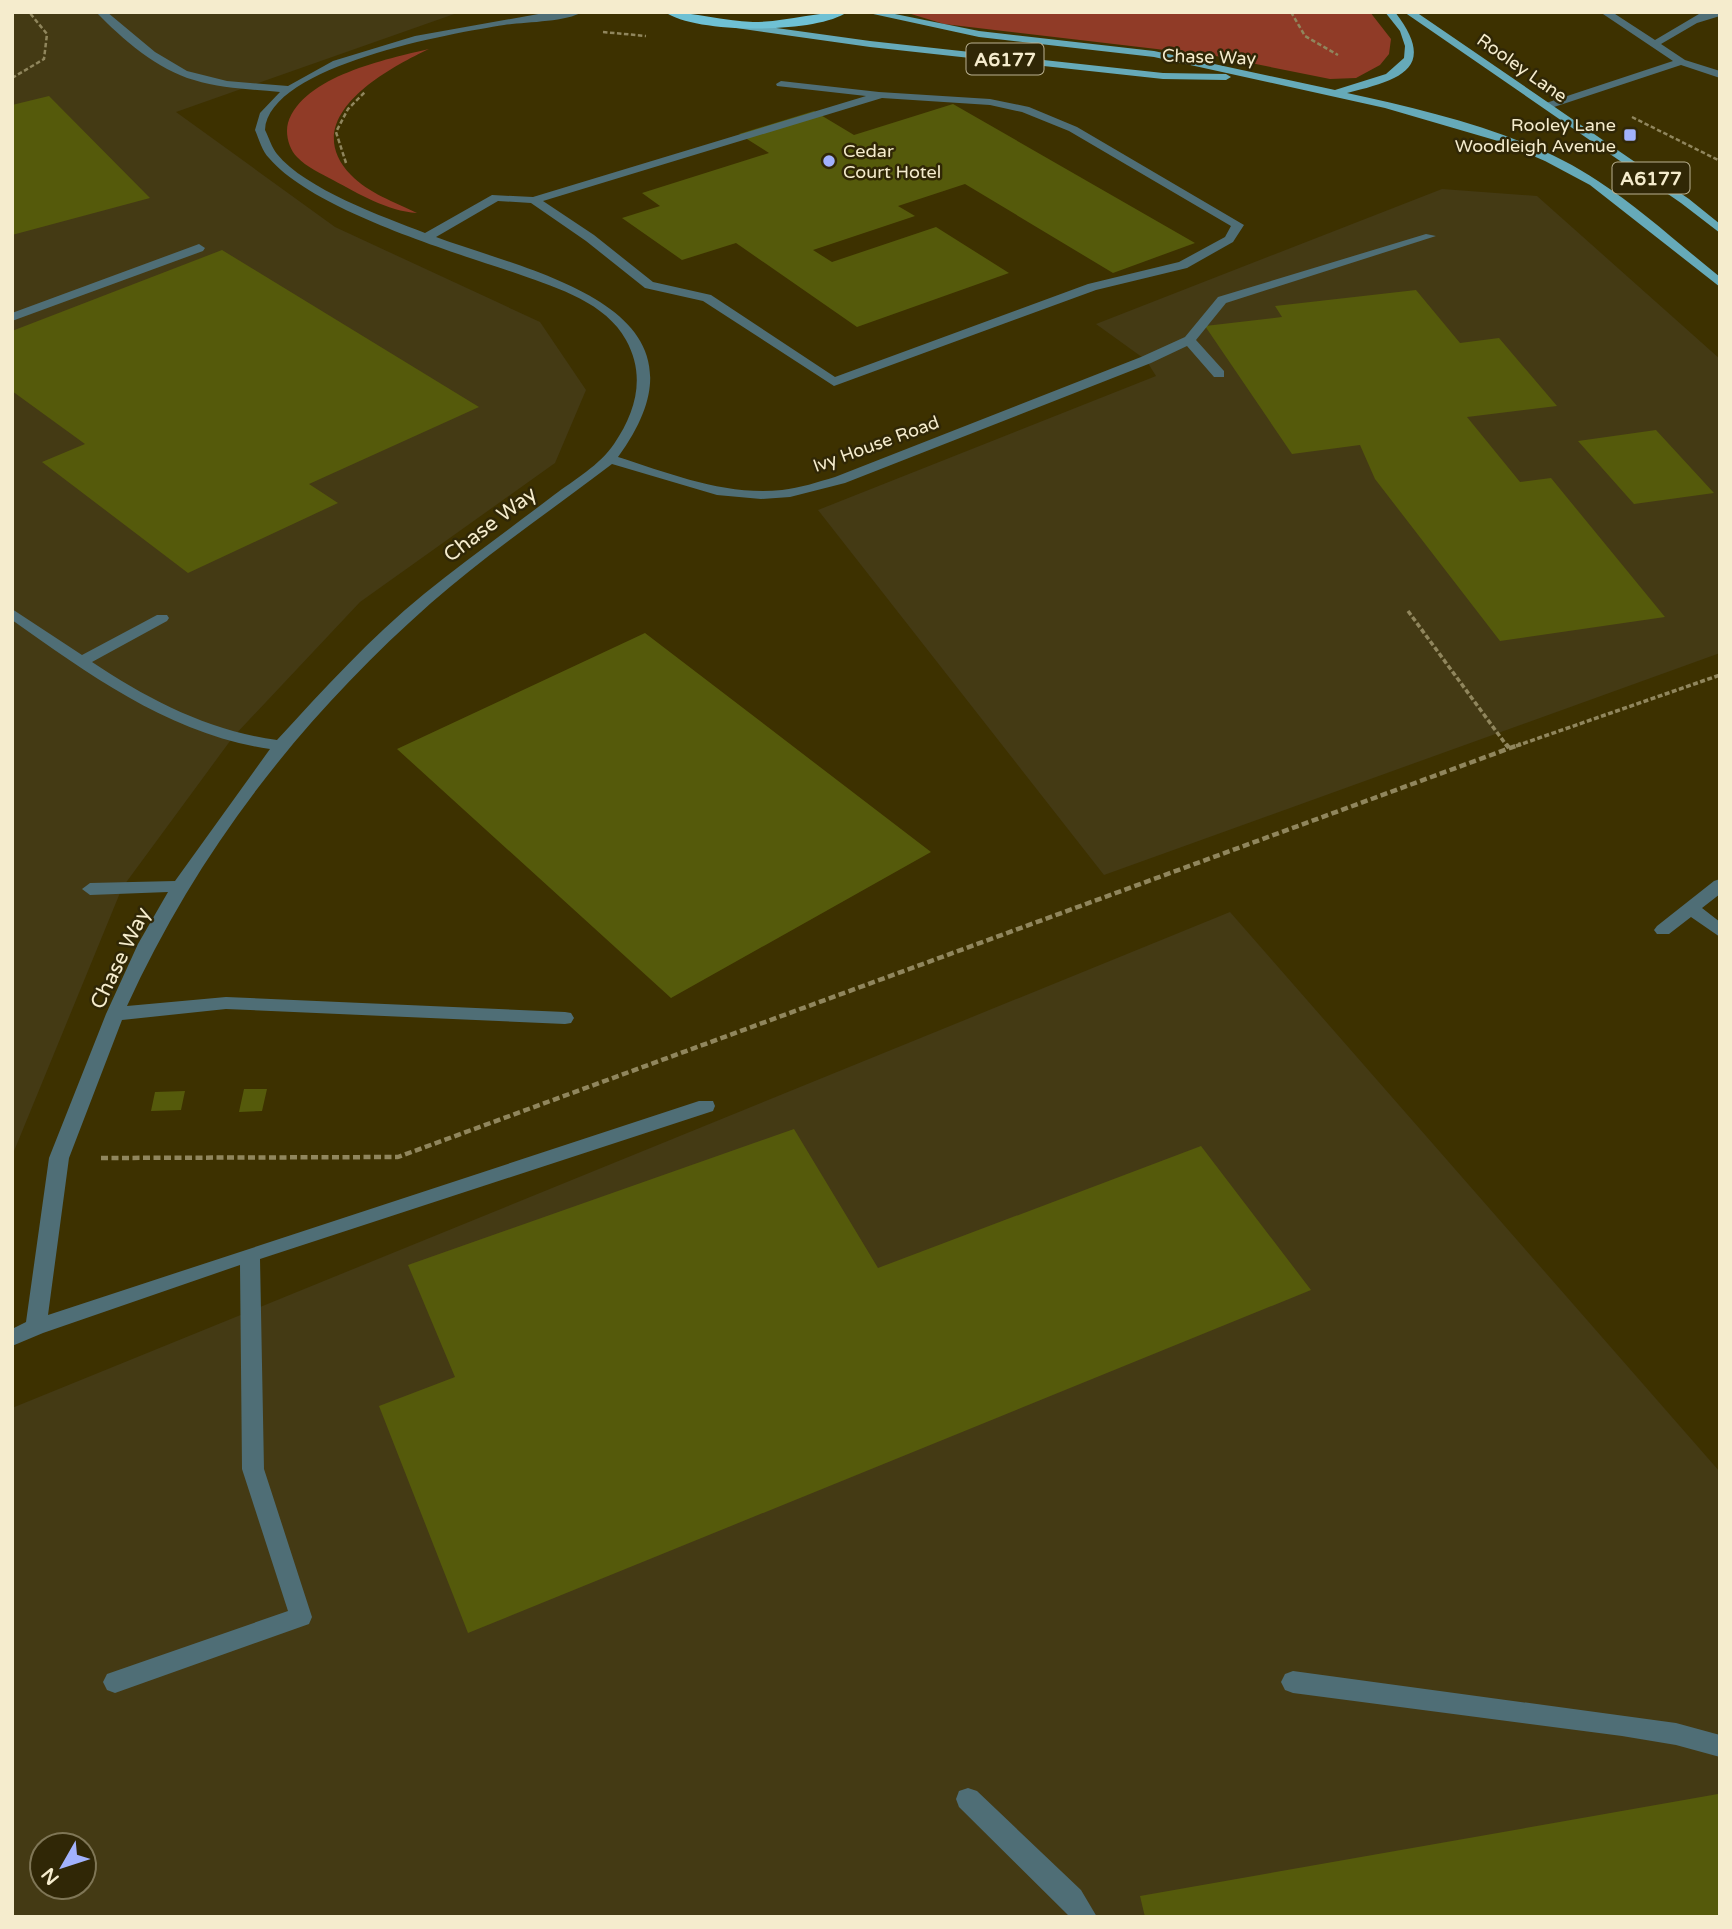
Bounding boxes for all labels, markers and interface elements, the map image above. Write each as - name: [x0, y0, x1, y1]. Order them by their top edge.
- street label: Rooley Lane: [1473, 29, 1571, 107]
- road number: A6177: [967, 44, 1044, 74]
- street label: Chase Way: [1162, 44, 1257, 70]
- place label: Rooley Lane Woodleigh Avenue: [1455, 114, 1616, 157]
- marker: Rooley Lane Woodleigh Avenue: [1622, 127, 1638, 143]
- place label: Cedar Court Hotel: [843, 140, 941, 183]
- marker: Cedar Court Hotel: [821, 153, 837, 169]
- road number: A6177: [1612, 162, 1690, 194]
- street label: Ivy House Road: [810, 411, 942, 477]
- street label: Chase Way: [439, 481, 542, 567]
- street label: Chase Way: [85, 903, 156, 1013]
- north arrow: [28, 1831, 98, 1901]
- text: N: [37, 1863, 64, 1889]

